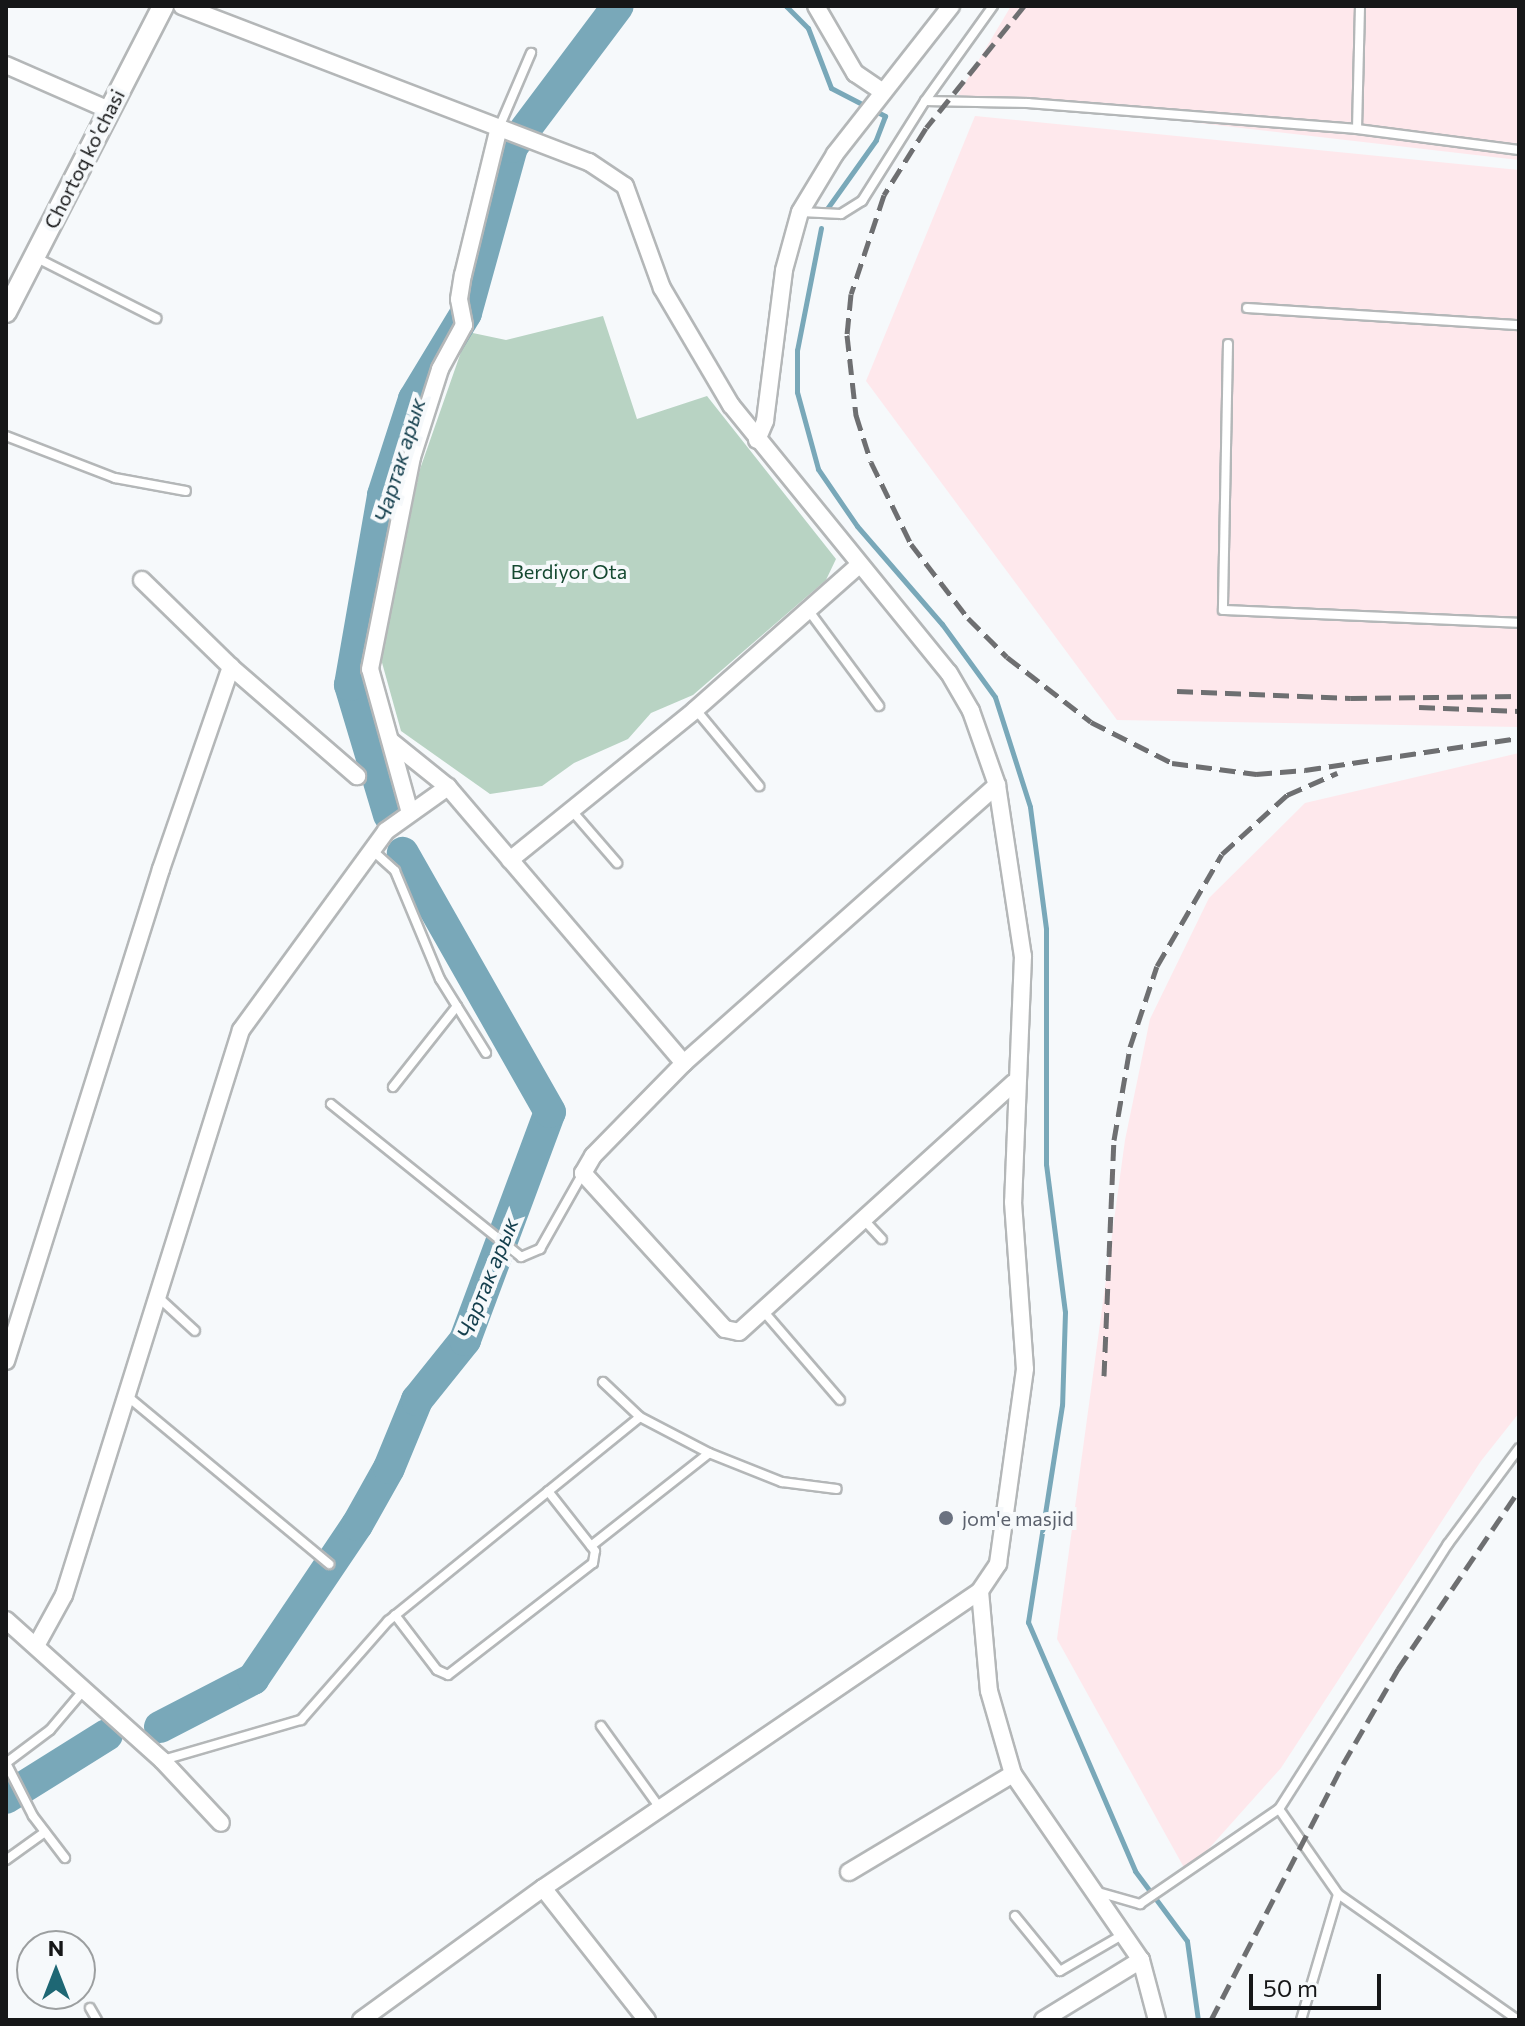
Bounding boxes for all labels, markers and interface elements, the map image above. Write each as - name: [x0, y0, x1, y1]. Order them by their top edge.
- street label: Chortoq ko'chasi: [39, 85, 129, 233]
- water label: Чартак арык: [368, 395, 430, 525]
- park label: Berdiyor Ota: [511, 559, 627, 583]
- water label: Чартак арык: [451, 1214, 523, 1342]
- place label: jom'e masjid: [962, 1506, 1074, 1530]
- marker: jom'e masjid: [937, 1509, 955, 1527]
- north arrow: [16, 1930, 96, 2010]
- text: N: [48, 1934, 64, 1961]
- scale bar: [1253, 1958, 1385, 2008]
- text: 50 m: [1263, 1973, 1318, 2002]

